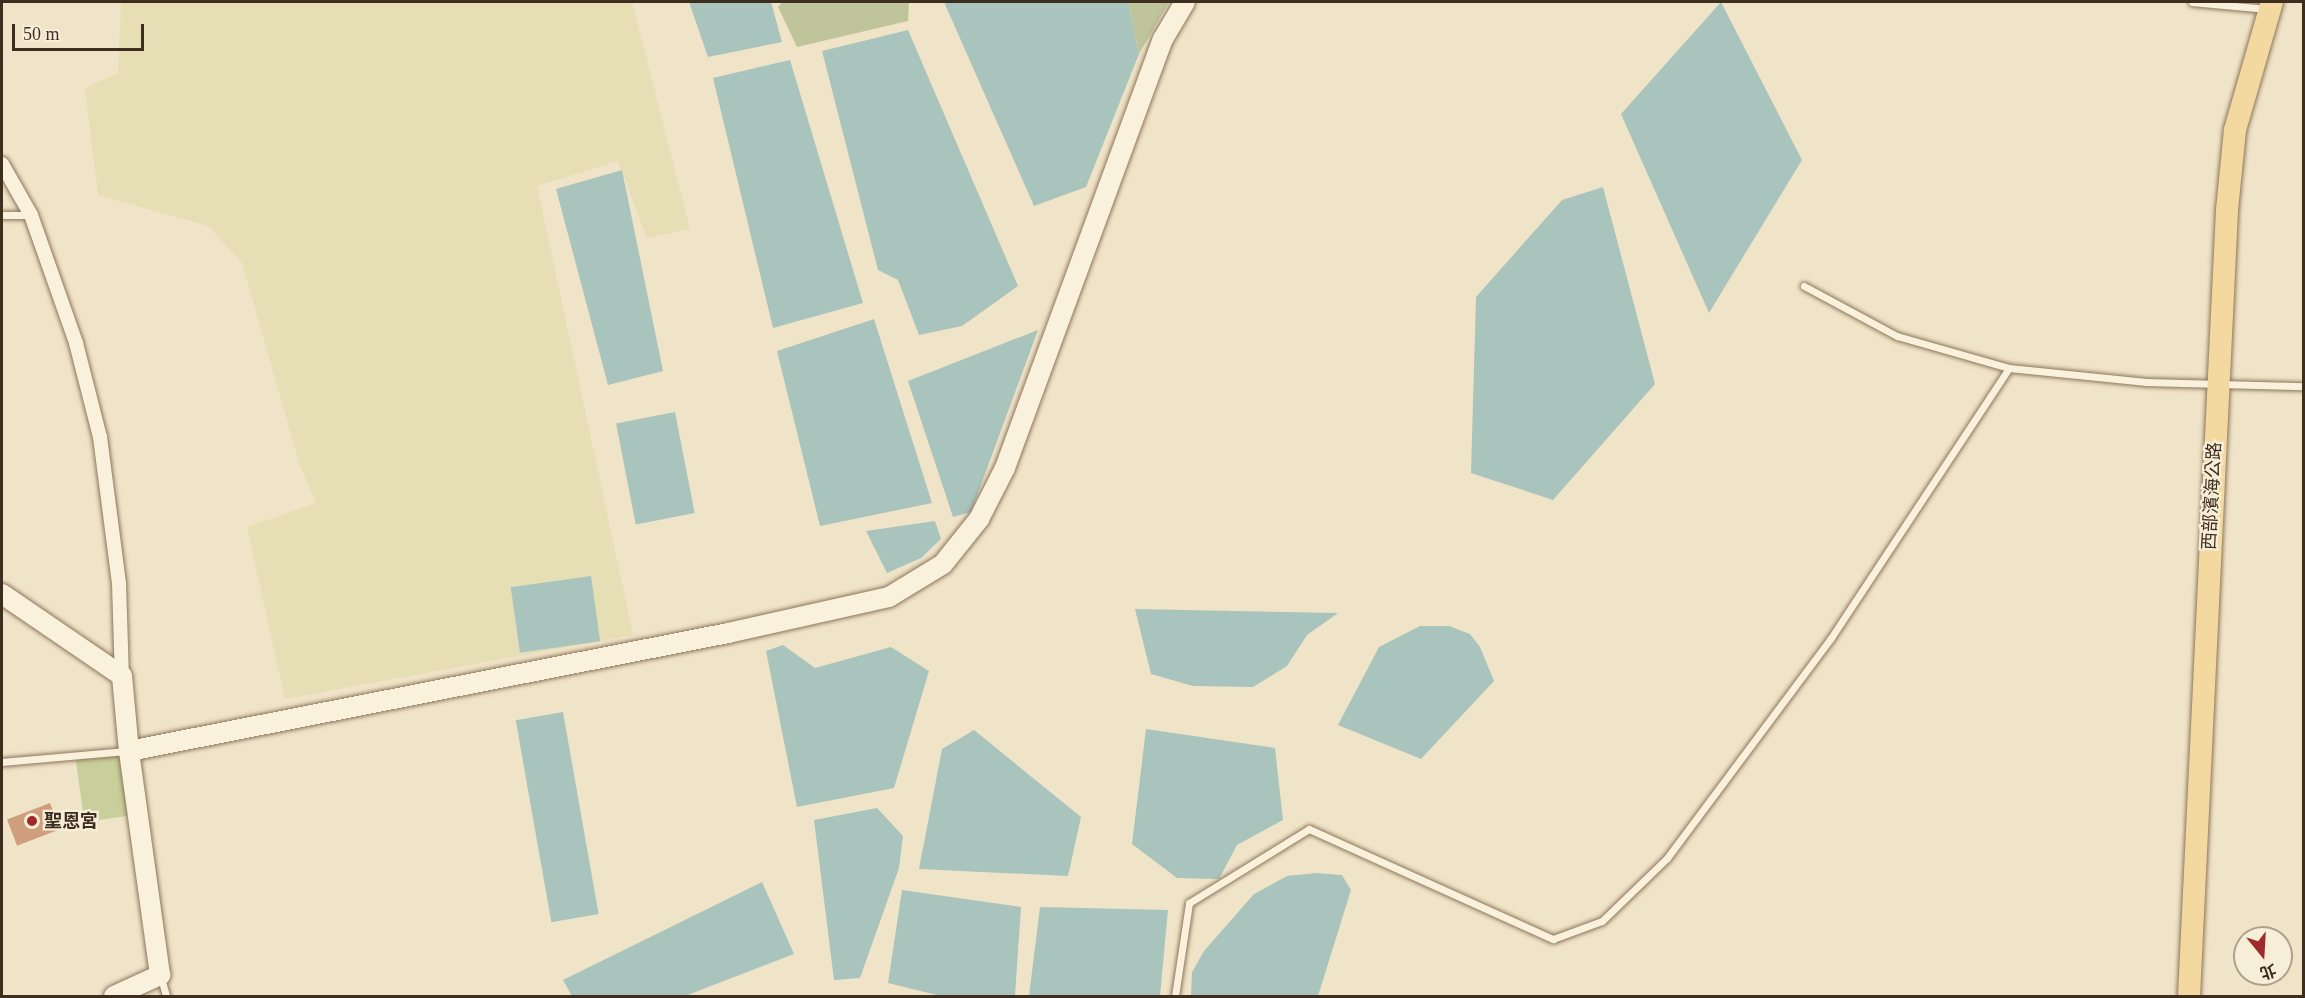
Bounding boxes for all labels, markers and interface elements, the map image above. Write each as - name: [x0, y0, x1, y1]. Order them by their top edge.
- scale bar: [15, 12, 147, 50]
- text: 50 m: [23, 24, 60, 44]
- street label: 西部濱海公路: [2198, 442, 2226, 550]
- place label: 聖恩宮: [44, 810, 98, 832]
- marker: 聖恩宮: [25, 814, 39, 828]
- north arrow: [2233, 926, 2293, 986]
- text: 北: [2258, 961, 2278, 982]

